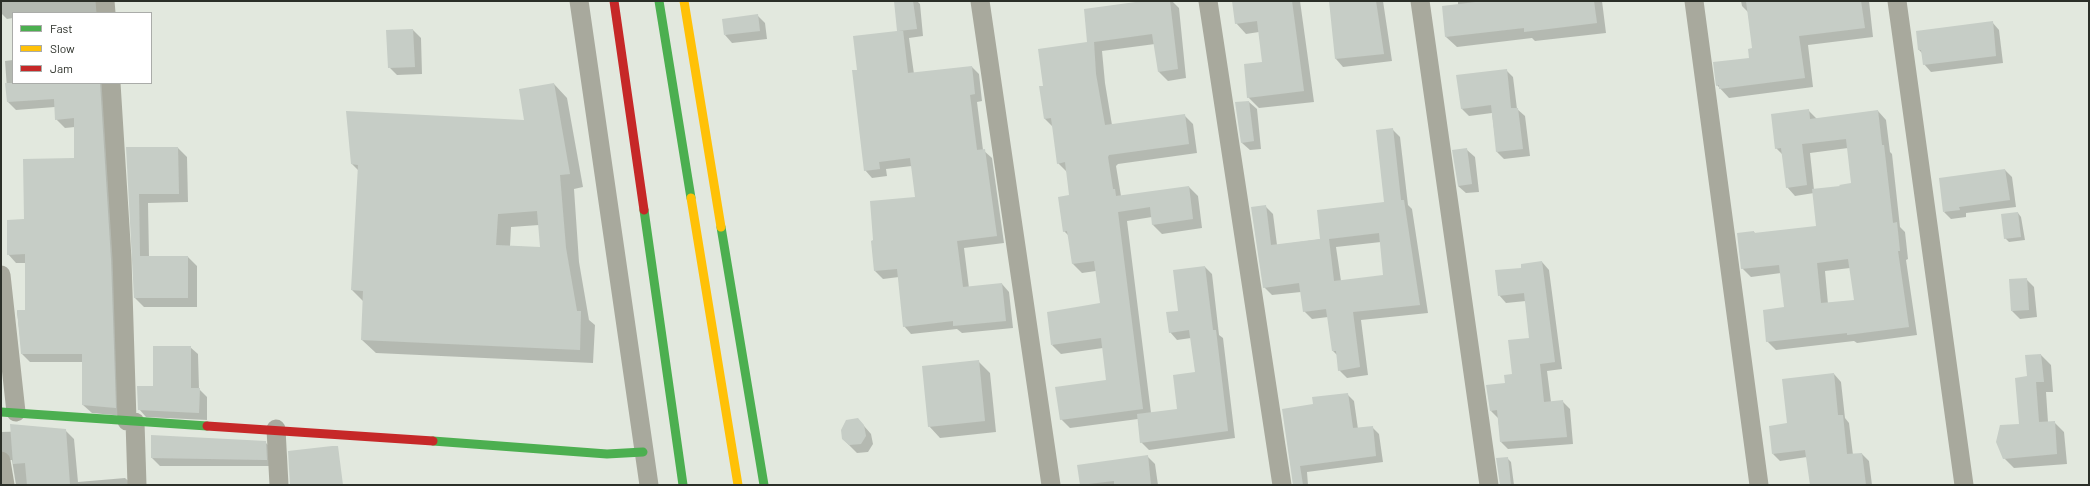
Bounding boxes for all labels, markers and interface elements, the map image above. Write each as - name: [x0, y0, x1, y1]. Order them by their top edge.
- legend: [12, 12, 152, 84]
- text: Fast: [50, 21, 73, 35]
- text: Slow: [50, 41, 75, 55]
- text: Jam: [50, 61, 73, 75]

